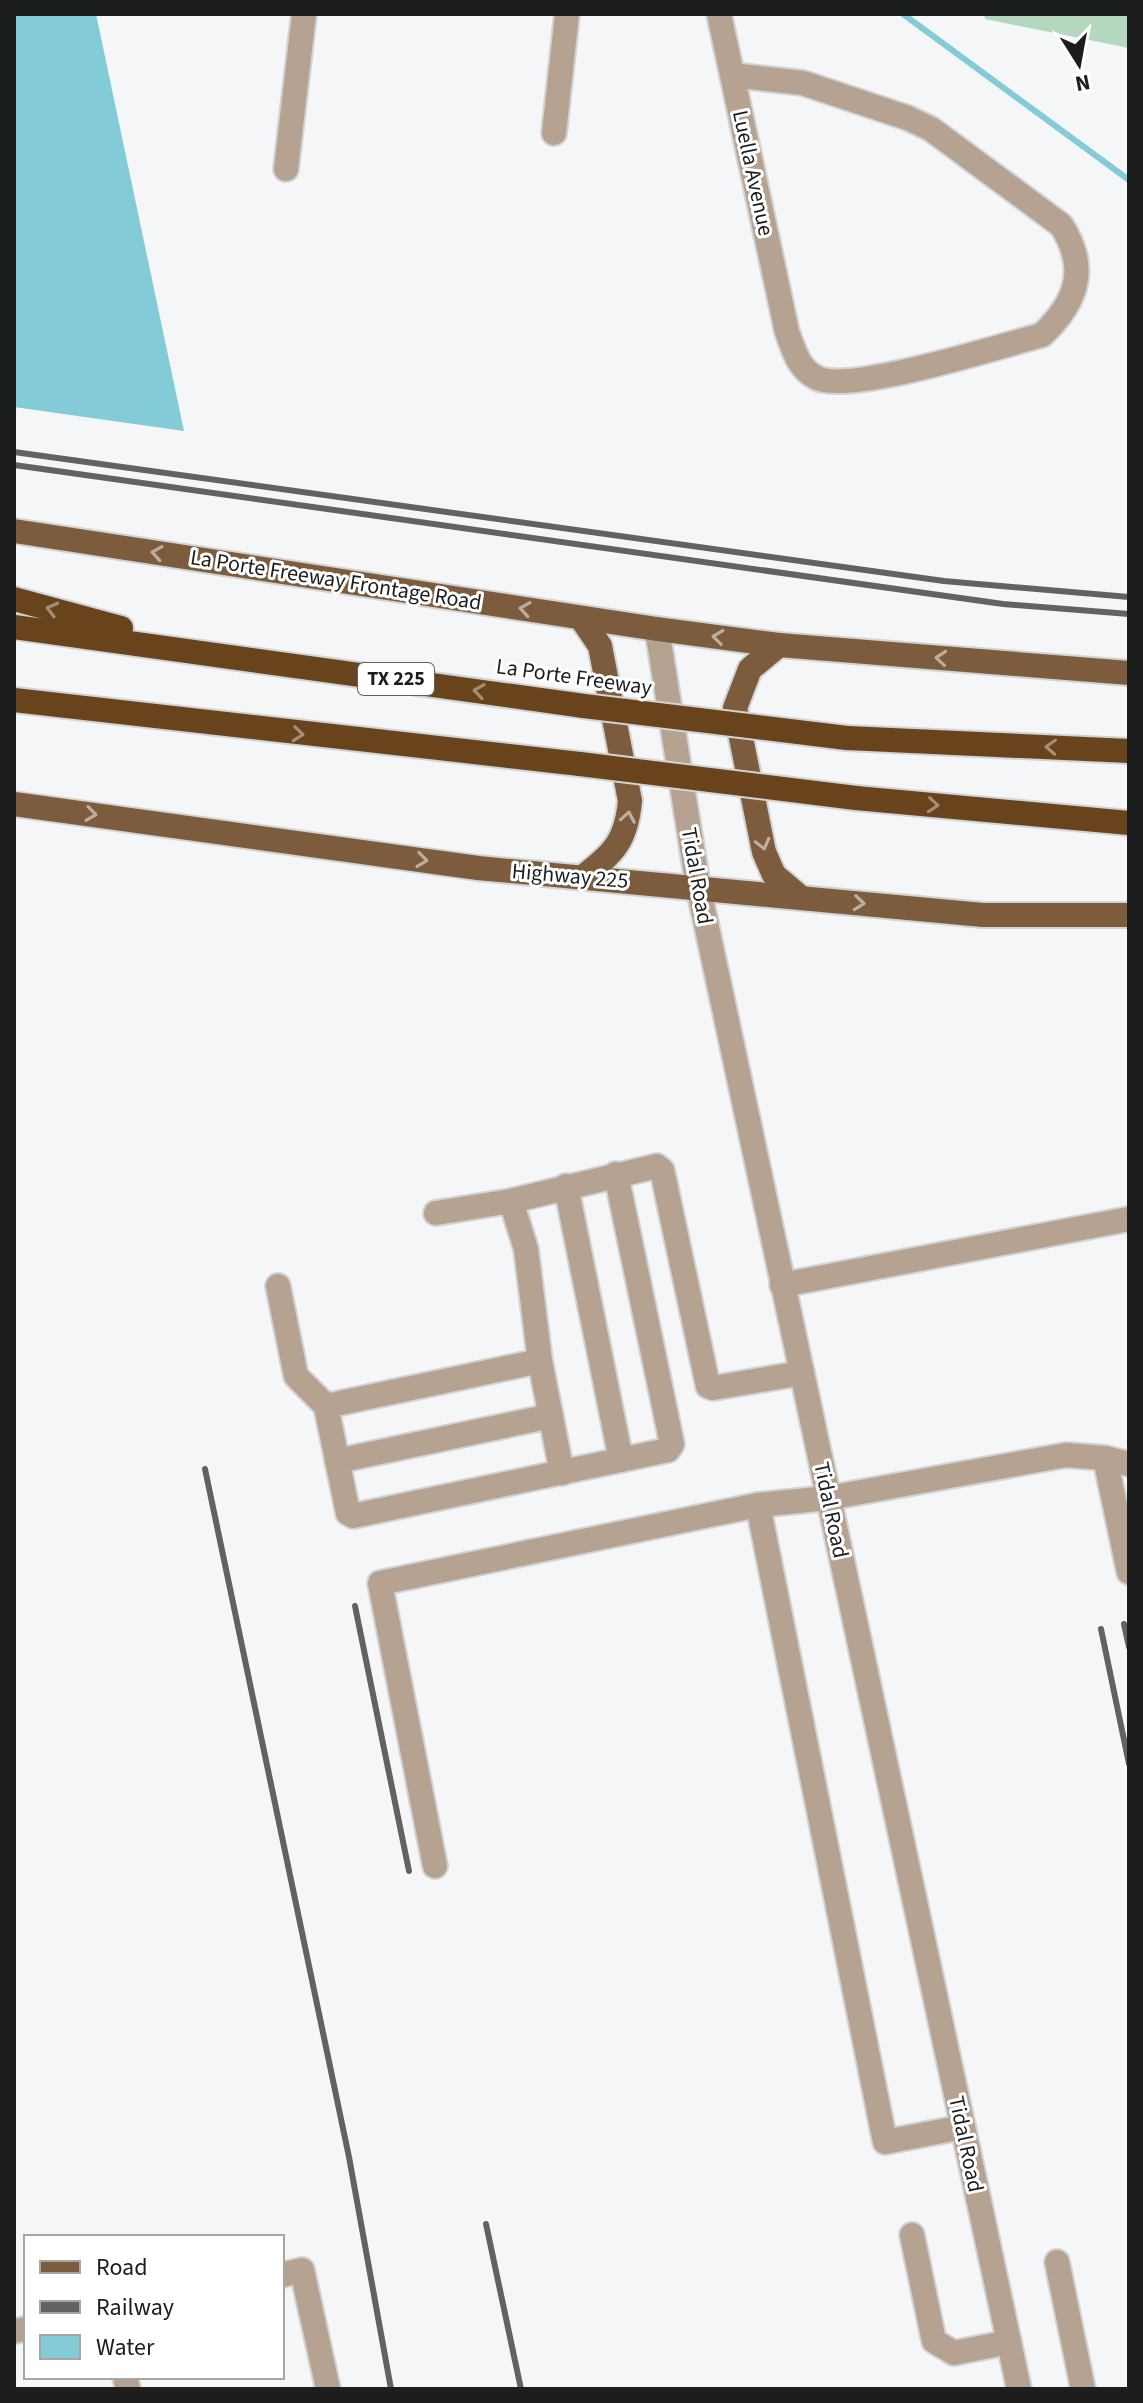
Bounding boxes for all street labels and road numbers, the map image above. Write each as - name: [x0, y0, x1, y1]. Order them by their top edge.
- street label: Luella Avenue: [724, 107, 782, 239]
- street label: La Porte Freeway Frontage Road: [188, 541, 484, 619]
- street label: La Porte Freeway: [494, 650, 655, 704]
- road number: TX 225: [358, 663, 434, 695]
- street label: Tidal Road: [673, 825, 721, 927]
- street label: Highway 225: [510, 855, 630, 897]
- street label: Tidal Road: [805, 1459, 857, 1561]
- street label: Tidal Road: [940, 2093, 992, 2195]

